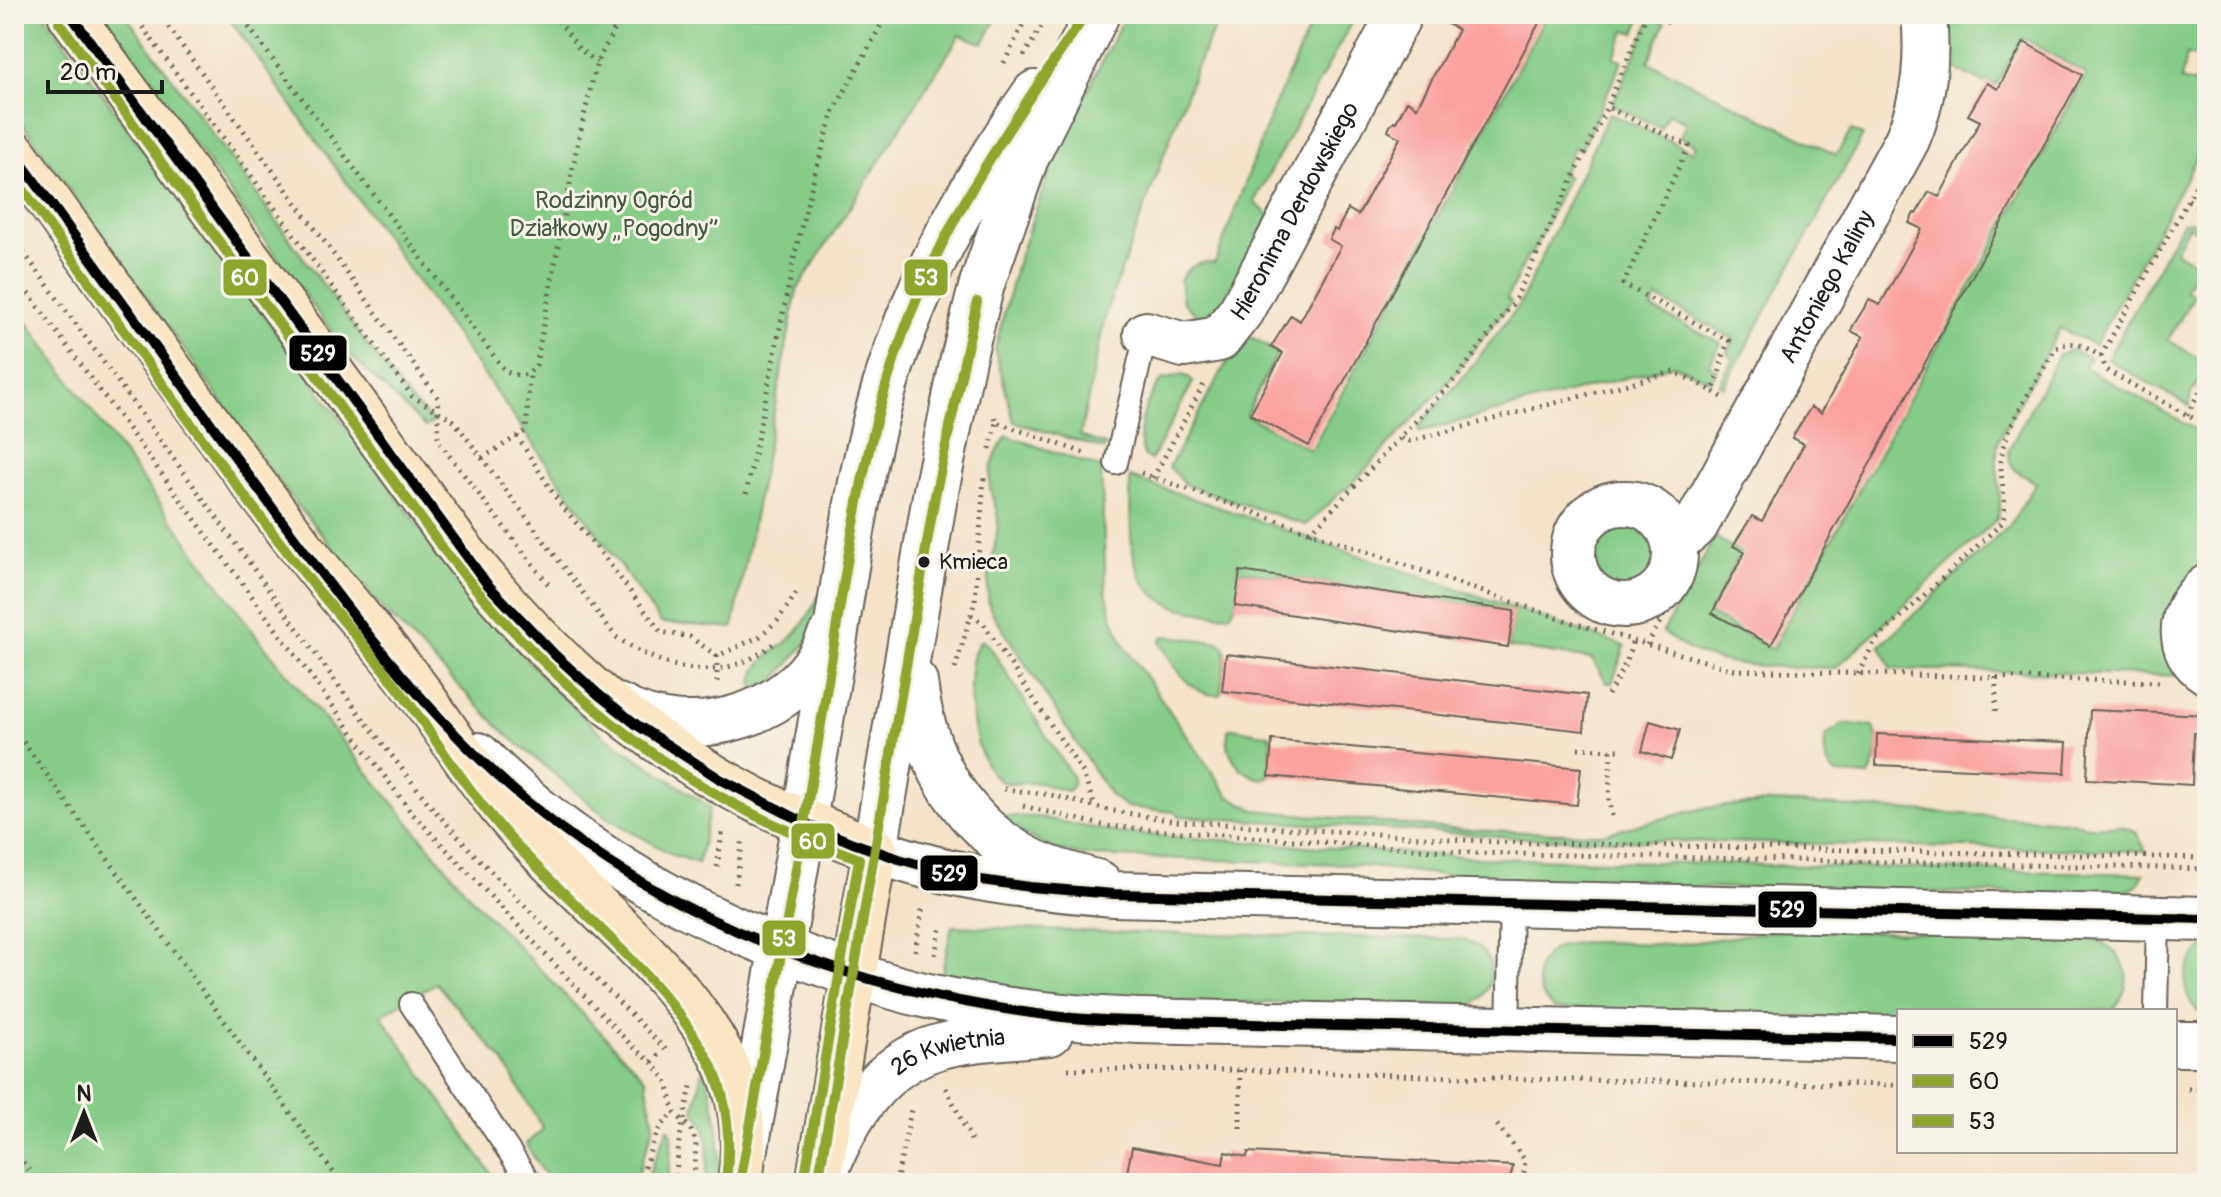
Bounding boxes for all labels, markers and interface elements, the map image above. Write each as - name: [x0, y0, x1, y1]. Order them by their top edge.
- scale bar: [48, 44, 162, 94]
- text: 20 m: [60, 58, 116, 87]
- street label: Hieronima Derdowskiego: [1224, 97, 1365, 327]
- park label: Rodzinny Ogród Działkowy „Pogodny”: [509, 186, 719, 243]
- street label: Antoniego Kaliny: [1773, 205, 1880, 368]
- line badge: 60: [222, 258, 268, 297]
- line badge: 53: [903, 258, 949, 297]
- text: 60: [231, 264, 259, 292]
- text: 53: [914, 264, 938, 292]
- line badge: 529: [288, 334, 348, 372]
- text: 529: [300, 340, 336, 368]
- place label: Kmieca: [939, 548, 1008, 576]
- marker: Kmieca: [916, 554, 932, 570]
- line badge: 60: [790, 822, 836, 860]
- text: 60: [799, 828, 827, 856]
- line badge: 529: [919, 854, 979, 892]
- text: 529: [931, 860, 967, 888]
- line badge: 529: [1757, 890, 1818, 929]
- text: 529: [1769, 896, 1805, 924]
- line badge: 53: [761, 919, 807, 957]
- text: 53: [772, 925, 796, 953]
- legend: [1897, 1009, 2177, 1153]
- street label: 26 Kwietnia: [885, 1022, 1006, 1082]
- text: 529: [1969, 1027, 2008, 1056]
- text: 60: [1969, 1067, 1999, 1096]
- north arrow: [44, 1073, 124, 1153]
- text: N: [77, 1080, 92, 1108]
- text: 53: [1969, 1107, 1995, 1136]

